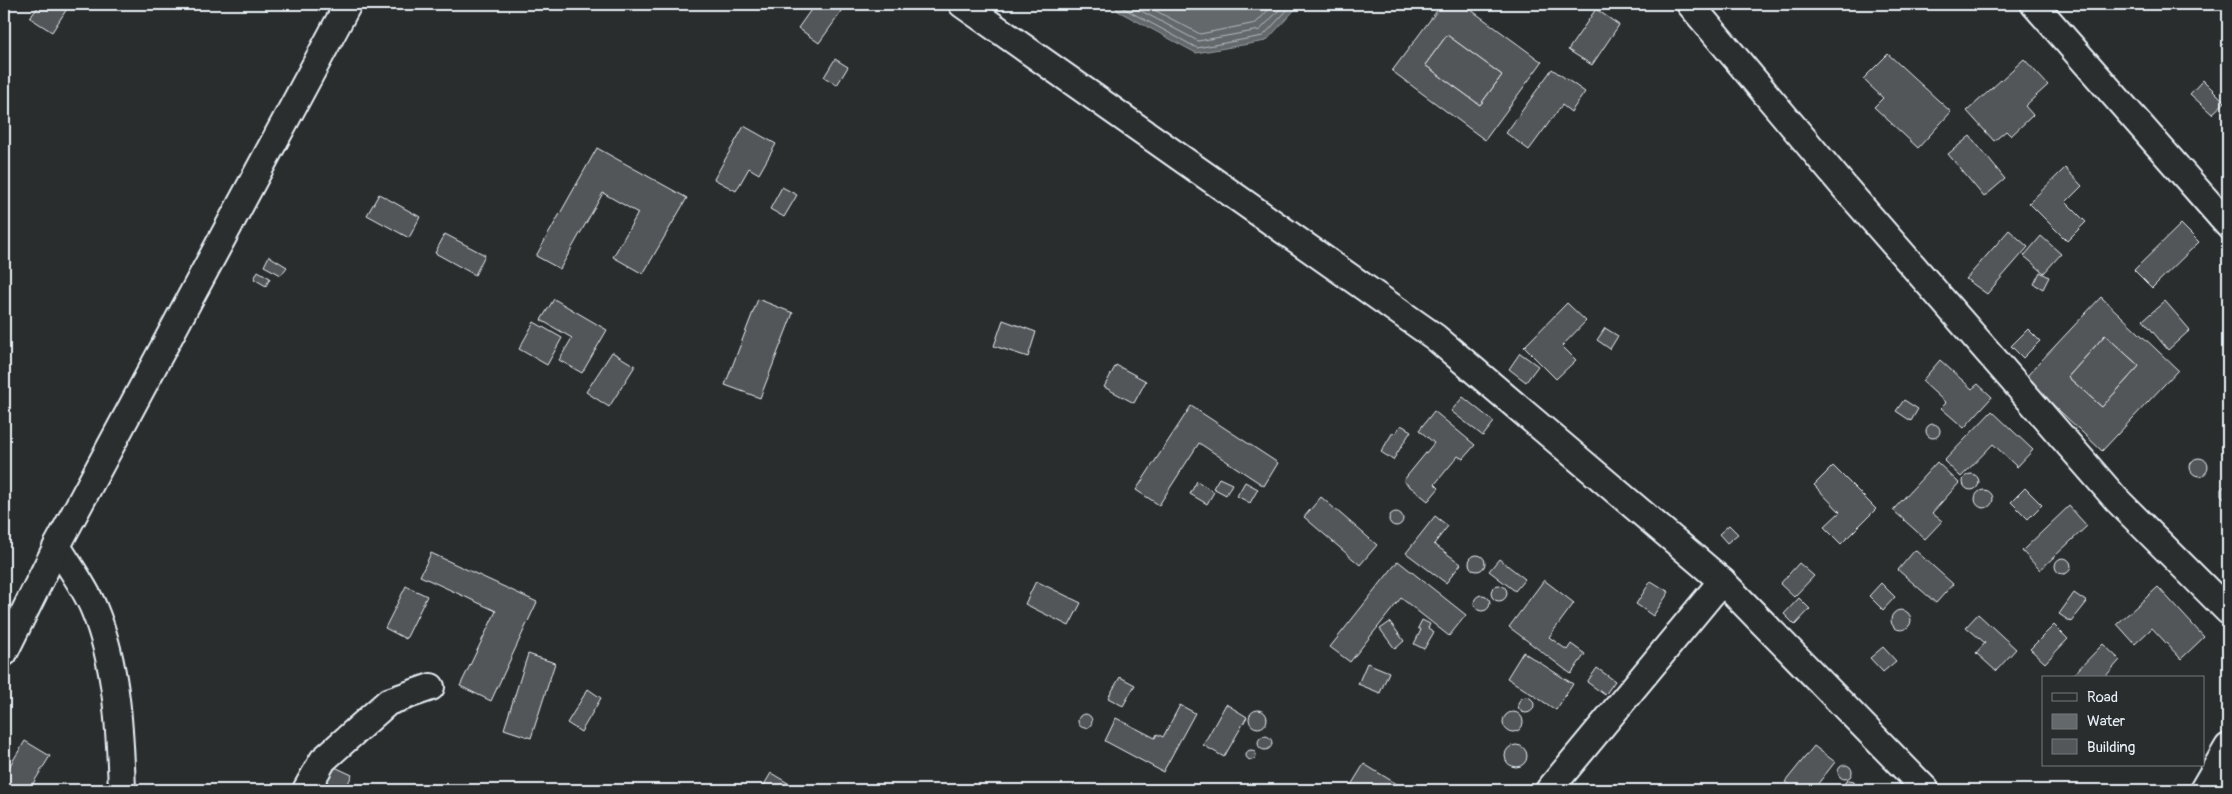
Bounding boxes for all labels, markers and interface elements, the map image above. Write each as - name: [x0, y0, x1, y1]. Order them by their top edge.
- legend: [2042, 676, 2204, 766]
- text: Road: [2087, 688, 2118, 707]
- text: Water: [2087, 712, 2126, 731]
- text: Building: [2087, 738, 2135, 757]

